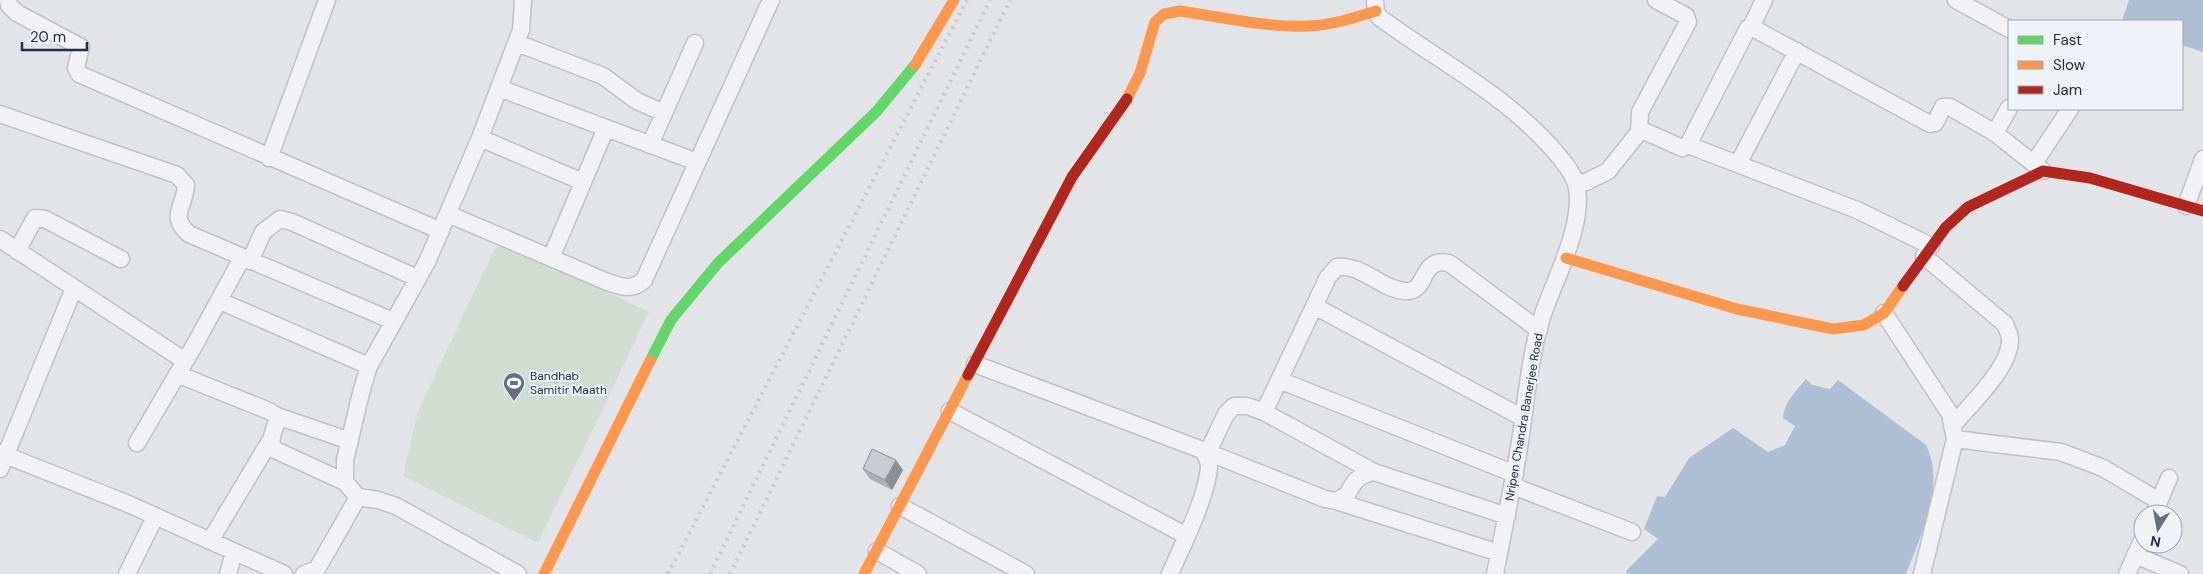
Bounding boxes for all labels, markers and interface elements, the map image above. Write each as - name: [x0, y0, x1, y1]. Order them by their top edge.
- scale bar: [22, 20, 88, 52]
- legend: [2008, 20, 2183, 110]
- text: 20 m: [30, 27, 66, 47]
- text: Fast: [2053, 30, 2082, 50]
- text: Slow: [2053, 55, 2086, 75]
- text: Jam: [2053, 80, 2082, 100]
- street label: Nripen Chandra Banerjee Road: [1501, 332, 1547, 502]
- place label: Bandhab Samitir Maath: [530, 368, 607, 398]
- sports icon: Bandhab Samitir Maath: [502, 371, 526, 402]
- north arrow: [2133, 504, 2183, 554]
- text: N: [2149, 532, 2162, 552]

